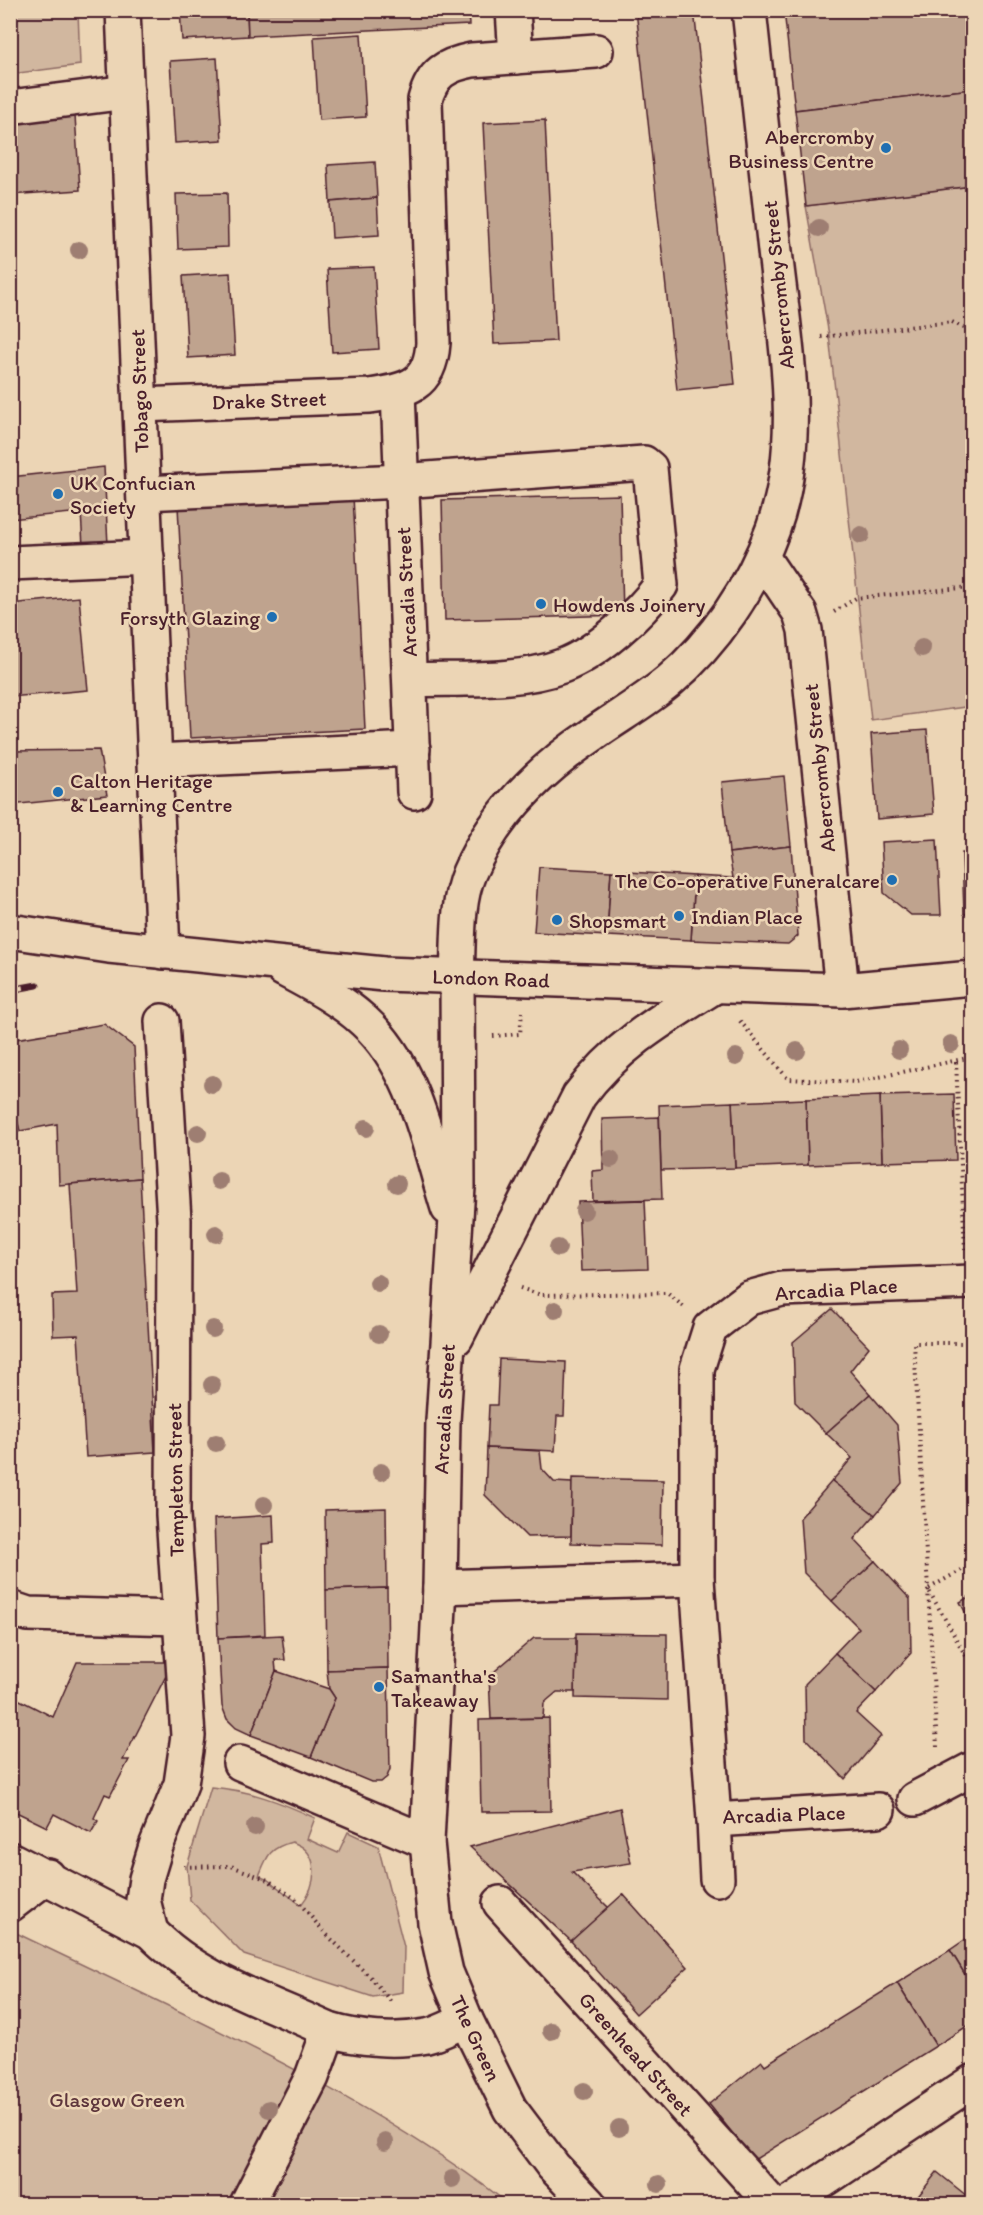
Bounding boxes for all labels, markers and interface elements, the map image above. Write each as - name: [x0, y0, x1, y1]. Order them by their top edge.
- place label: Abercromby Business Centre: [728, 124, 874, 173]
- marker: Abercromby Business Centre: [879, 141, 893, 155]
- street label: Abercromby Street: [757, 199, 799, 371]
- street label: Tobago Street: [124, 329, 154, 453]
- street label: Drake Street: [211, 386, 327, 414]
- place label: UK Confucian Society: [70, 470, 196, 519]
- marker: UK Confucian Society: [51, 487, 65, 501]
- street label: Arcadia Street: [390, 526, 422, 658]
- place label: Howdens Joinery: [553, 592, 706, 617]
- marker: Howdens Joinery: [534, 597, 548, 611]
- place label: Forsyth Glazing: [120, 605, 260, 630]
- marker: Forsyth Glazing: [265, 610, 279, 624]
- street label: Abercromby Street: [798, 682, 840, 854]
- place label: Calton Heritage & Learning Centre: [70, 768, 232, 817]
- marker: Calton Heritage & Learning Centre: [51, 785, 65, 799]
- place label: The Co-operative Funeralcare: [615, 868, 880, 893]
- marker: The Co-operative Funeralcare: [885, 873, 899, 887]
- place label: Indian Place: [691, 904, 803, 929]
- place label: Shopsmart: [569, 908, 667, 933]
- marker: Indian Place: [672, 909, 686, 923]
- marker: Shopsmart: [550, 913, 564, 927]
- street label: London Road: [432, 963, 551, 993]
- street label: Arcadia Place: [774, 1272, 898, 1306]
- street label: Arcadia Street: [428, 1343, 460, 1475]
- street label: Templeton Street: [161, 1403, 189, 1557]
- place label: Samantha's Takeaway: [391, 1663, 496, 1712]
- marker: Samantha's Takeaway: [372, 1680, 386, 1694]
- street label: Arcadia Place: [722, 1799, 846, 1829]
- street label: Greenhead Street: [574, 1987, 698, 2121]
- street label: The Green: [445, 1991, 507, 2085]
- park label: Glasgow Green: [49, 2087, 185, 2112]

